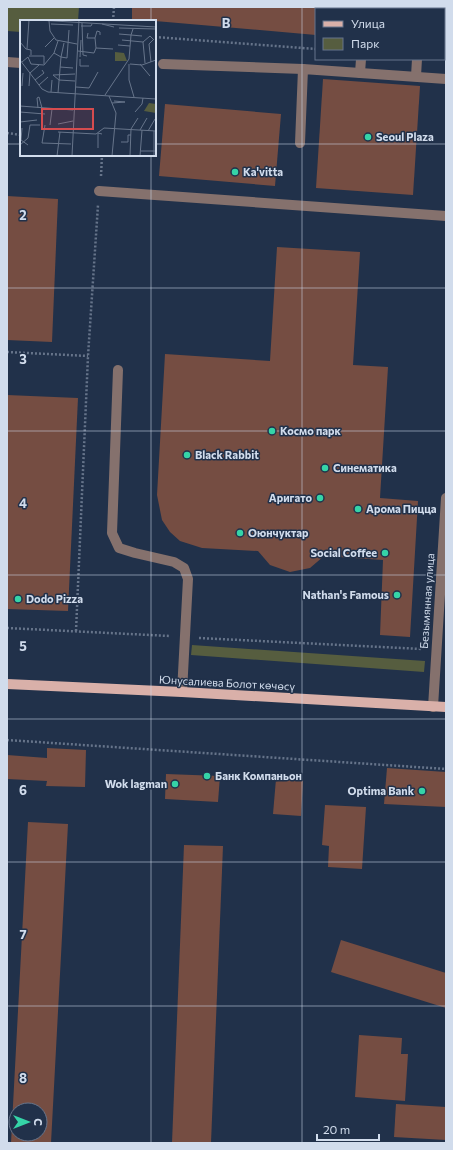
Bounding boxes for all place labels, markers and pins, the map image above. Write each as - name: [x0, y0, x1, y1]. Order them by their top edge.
- place label: Seoul Plaza: [376, 130, 434, 143]
- marker: Seoul Plaza: [363, 132, 373, 142]
- place label: Ka'vitta: [243, 165, 283, 178]
- marker: Ka'vitta: [230, 167, 240, 177]
- place label: Космо парк: [280, 424, 341, 437]
- marker: Космо парк: [267, 426, 277, 436]
- place label: Black Rabbit: [195, 448, 259, 461]
- marker: Black Rabbit: [182, 450, 192, 460]
- place label: Синематика: [333, 461, 397, 474]
- marker: Синематика: [320, 463, 330, 473]
- place label: Аригато: [269, 491, 312, 504]
- marker: Аригато: [315, 493, 325, 503]
- place label: Арома Пицца: [366, 502, 437, 515]
- marker: Арома Пицца: [353, 504, 363, 514]
- place label: Оюнчуктар: [248, 526, 309, 539]
- marker: Оюнчуктар: [235, 528, 245, 538]
- place label: Social Coffee: [310, 546, 377, 559]
- marker: Social Coffee: [380, 548, 390, 558]
- place label: Nathan's Famous: [303, 588, 389, 601]
- marker: Nathan's Famous: [392, 590, 402, 600]
- place label: Dodo Pizza: [26, 592, 83, 605]
- marker: Dodo Pizza: [13, 594, 23, 604]
- place label: Банк Компаньон: [215, 769, 302, 782]
- marker: Банк Компаньон: [202, 771, 212, 781]
- place label: Wok lagman: [105, 777, 167, 790]
- marker: Wok lagman: [170, 779, 180, 789]
- place label: Optima Bank: [348, 784, 415, 797]
- marker: Optima Bank: [417, 786, 427, 796]

